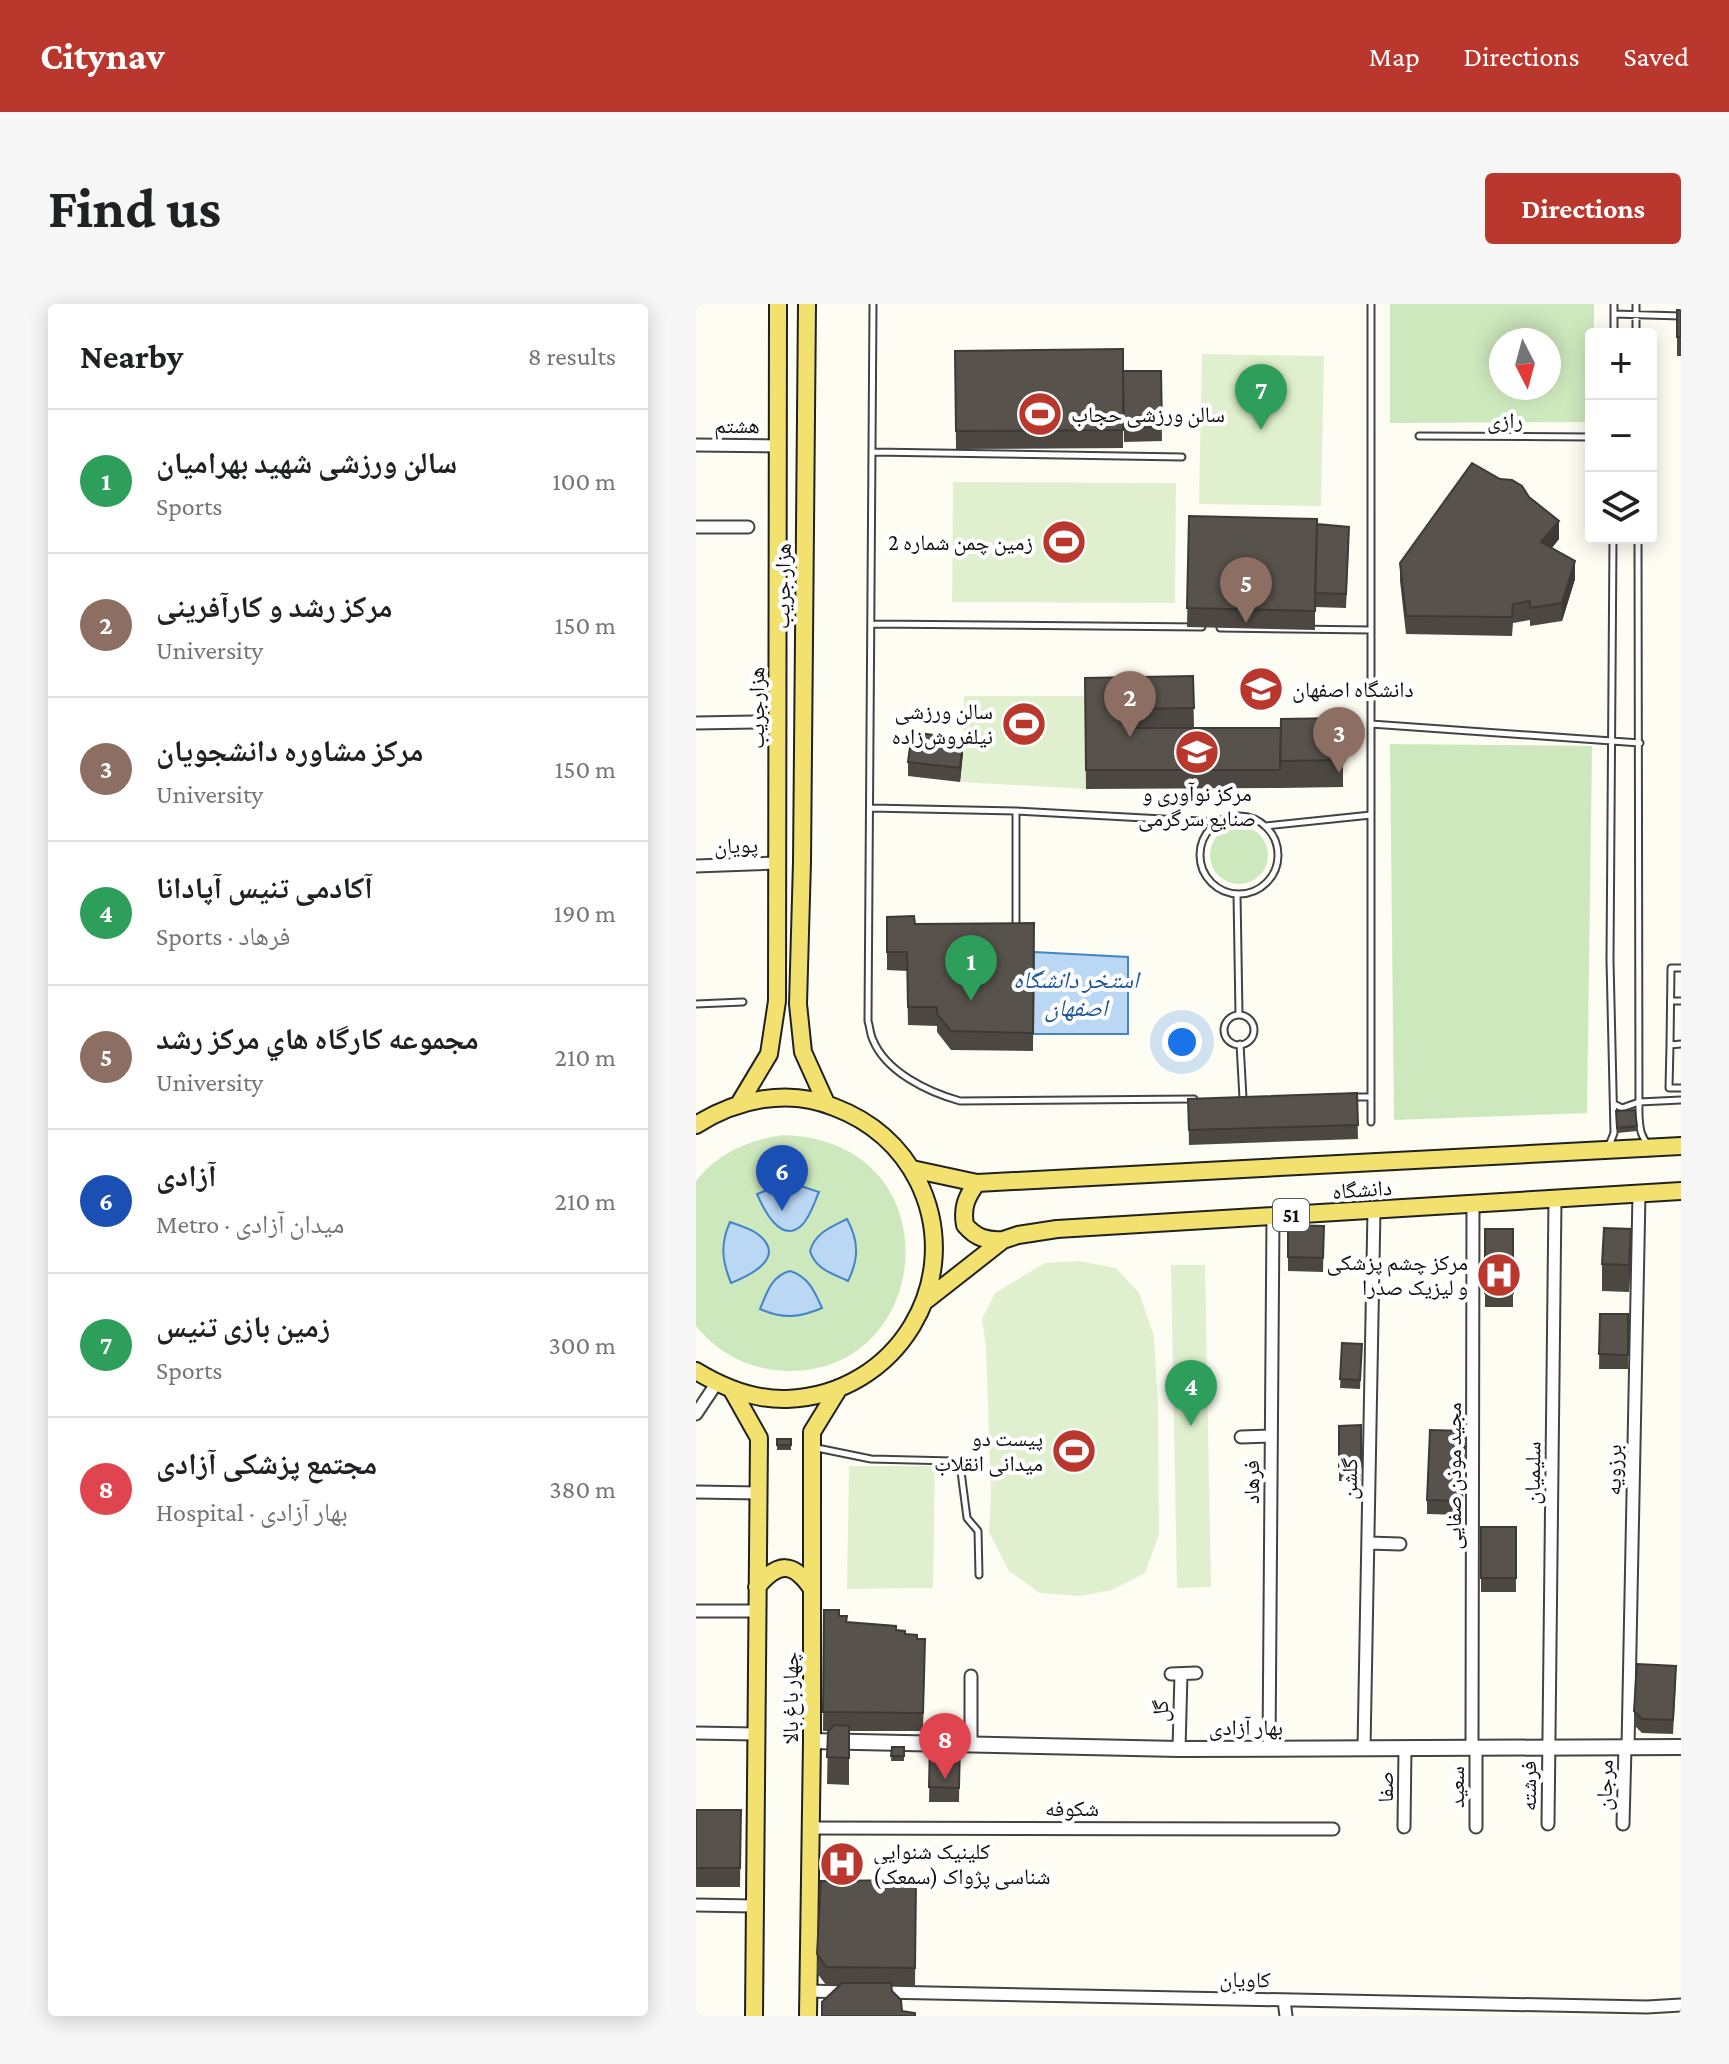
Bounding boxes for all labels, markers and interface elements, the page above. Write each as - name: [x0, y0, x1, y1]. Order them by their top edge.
- text: Citynav: [40, 35, 165, 77]
- text: Map: [1369, 41, 1420, 72]
- text: Directions: [1464, 41, 1579, 72]
- text: Saved: [1623, 41, 1689, 72]
- button: Directions: [1485, 173, 1681, 244]
- text: Find us: [48, 177, 221, 239]
- north arrow: [1489, 328, 1561, 400]
- map controls: [1585, 328, 1657, 544]
- button: +: [1585, 328, 1657, 400]
- text: Nearby: [80, 338, 183, 375]
- text: 8 results: [528, 342, 616, 371]
- pin: 7: [1235, 364, 1287, 430]
- sports icon: سالن ورزشی حجاب: [1016, 390, 1064, 438]
- button: −: [1585, 400, 1657, 472]
- place label: سالن ورزشی حجاب: [1071, 402, 1225, 428]
- street label: رازی: [1487, 408, 1523, 434]
- street label: هشتم: [714, 413, 760, 440]
- text: سالن ورزشی شهید بهرامیان: [156, 446, 457, 479]
- text: 1: [101, 467, 111, 496]
- text: 100 m: [552, 467, 616, 496]
- button: layers: [1585, 472, 1657, 544]
- text: Sports: [156, 492, 223, 521]
- sports icon: زمین چمن شماره 2: [1040, 518, 1088, 566]
- place label: زمین چمن شماره 2: [888, 530, 1033, 556]
- street label: هزار جریب: [769, 543, 796, 629]
- pin: 5: [1220, 557, 1272, 623]
- text: مرکز رشد و کارآفرینی: [156, 590, 392, 623]
- text: 2: [99, 611, 113, 640]
- text: 150 m: [555, 611, 616, 640]
- text: University: [156, 636, 263, 665]
- school or university icon: دانشگاه اصفهان: [1237, 665, 1285, 713]
- street label: هزارجریب: [744, 667, 769, 749]
- pin: 2: [1104, 671, 1156, 737]
- place label: دانشگاه اصفهان: [1292, 677, 1414, 703]
- place label: سالن ورزشی نیلفروش‌زاده: [892, 699, 993, 750]
- sports icon: سالن ورزشی نیلفروش‌زاده: [1000, 700, 1048, 748]
- pin: 3: [1313, 707, 1365, 773]
- school or university icon: مرکز نوآوری و صنایع سرگرمی: [1173, 728, 1221, 776]
- text: مرکز مشاوره دانشجویان: [156, 734, 424, 767]
- text: 3: [100, 755, 112, 784]
- text: 150 m: [555, 755, 616, 784]
- text: University: [156, 780, 263, 809]
- place label: مرکز نوآوری و صنایع سرگرمی: [1138, 781, 1256, 832]
- street label: پویان: [714, 832, 758, 860]
- text: آکادمی تنیس آپادانا: [156, 871, 373, 904]
- text: 4: [99, 899, 113, 928]
- text: 190 m: [554, 899, 616, 928]
- text: Sports · فرهاد: [156, 922, 290, 951]
- pin: 1: [945, 935, 997, 1001]
- water label: استخر دانشگاه اصفهان: [1013, 966, 1141, 1023]
- text: مجموعه کارگاه هاي مرکز رشد: [156, 1022, 479, 1055]
- your location: [1162, 1022, 1202, 1062]
- text: 5: [100, 1043, 112, 1072]
- text: 210 m: [555, 1043, 616, 1072]
- text: University: [156, 1068, 263, 1097]
- pin: 6: [756, 1145, 808, 1211]
- text: آزادی: [156, 1159, 216, 1192]
- street label: دانشگاه: [1331, 1175, 1393, 1204]
- text: 6: [99, 1187, 113, 1216]
- text: 210 m: [555, 1187, 616, 1216]
- road number: 51: [1273, 1199, 1309, 1231]
- text: Metro · میدان آزادی: [156, 1210, 344, 1239]
- place label: مرکز چشم پزشکی و لیزیک صدرا: [1326, 1250, 1468, 1300]
- hospital icon: مرکز چشم پزشکی و لیزیک صدرا: [1475, 1251, 1523, 1299]
- text: زمین بازی تنیس: [156, 1310, 330, 1343]
- text: 7: [100, 1331, 112, 1360]
- text: 300 m: [548, 1331, 616, 1360]
- text: Sports: [156, 1356, 223, 1385]
- pin: 4: [1165, 1360, 1217, 1426]
- street label: مجید موذن صفایی: [1441, 1402, 1467, 1550]
- place label: پیست دو میدانی انقلاب: [934, 1426, 1043, 1477]
- sports icon: پیست دو میدانی انقلاب: [1050, 1427, 1098, 1475]
- street label: سلیمیان: [1519, 1441, 1547, 1505]
- street label: برزویه: [1601, 1444, 1626, 1496]
- text: مجتمع پزشکی آزادی: [156, 1447, 377, 1480]
- street label: گلشن: [1337, 1458, 1363, 1500]
- street label: فرهاد: [1239, 1460, 1264, 1504]
- text: 8: [98, 1475, 114, 1504]
- text: 380 m: [549, 1475, 616, 1504]
- text: Hospital · بهار آزادی: [156, 1498, 348, 1527]
- street label: چهار باغ بالا: [778, 1652, 804, 1744]
- street label: گل: [1148, 1700, 1174, 1722]
- pin: 8: [919, 1713, 971, 1779]
- street label: بهار آزادی: [1209, 1715, 1283, 1741]
- street label: مرجان: [1591, 1759, 1619, 1811]
- street label: فرشته: [1516, 1761, 1541, 1811]
- street label: سعید: [1444, 1766, 1469, 1808]
- street label: صفا: [1373, 1771, 1398, 1803]
- street label: شکوفه: [1045, 1796, 1099, 1821]
- place label: کلینیک شنوایی شناسی پژواک (سمعک): [873, 1839, 1050, 1890]
- hospital icon: کلینیک شنوایی شناسی پژواک (سمعک): [818, 1840, 866, 1888]
- street label: کاویان: [1219, 1967, 1271, 1993]

